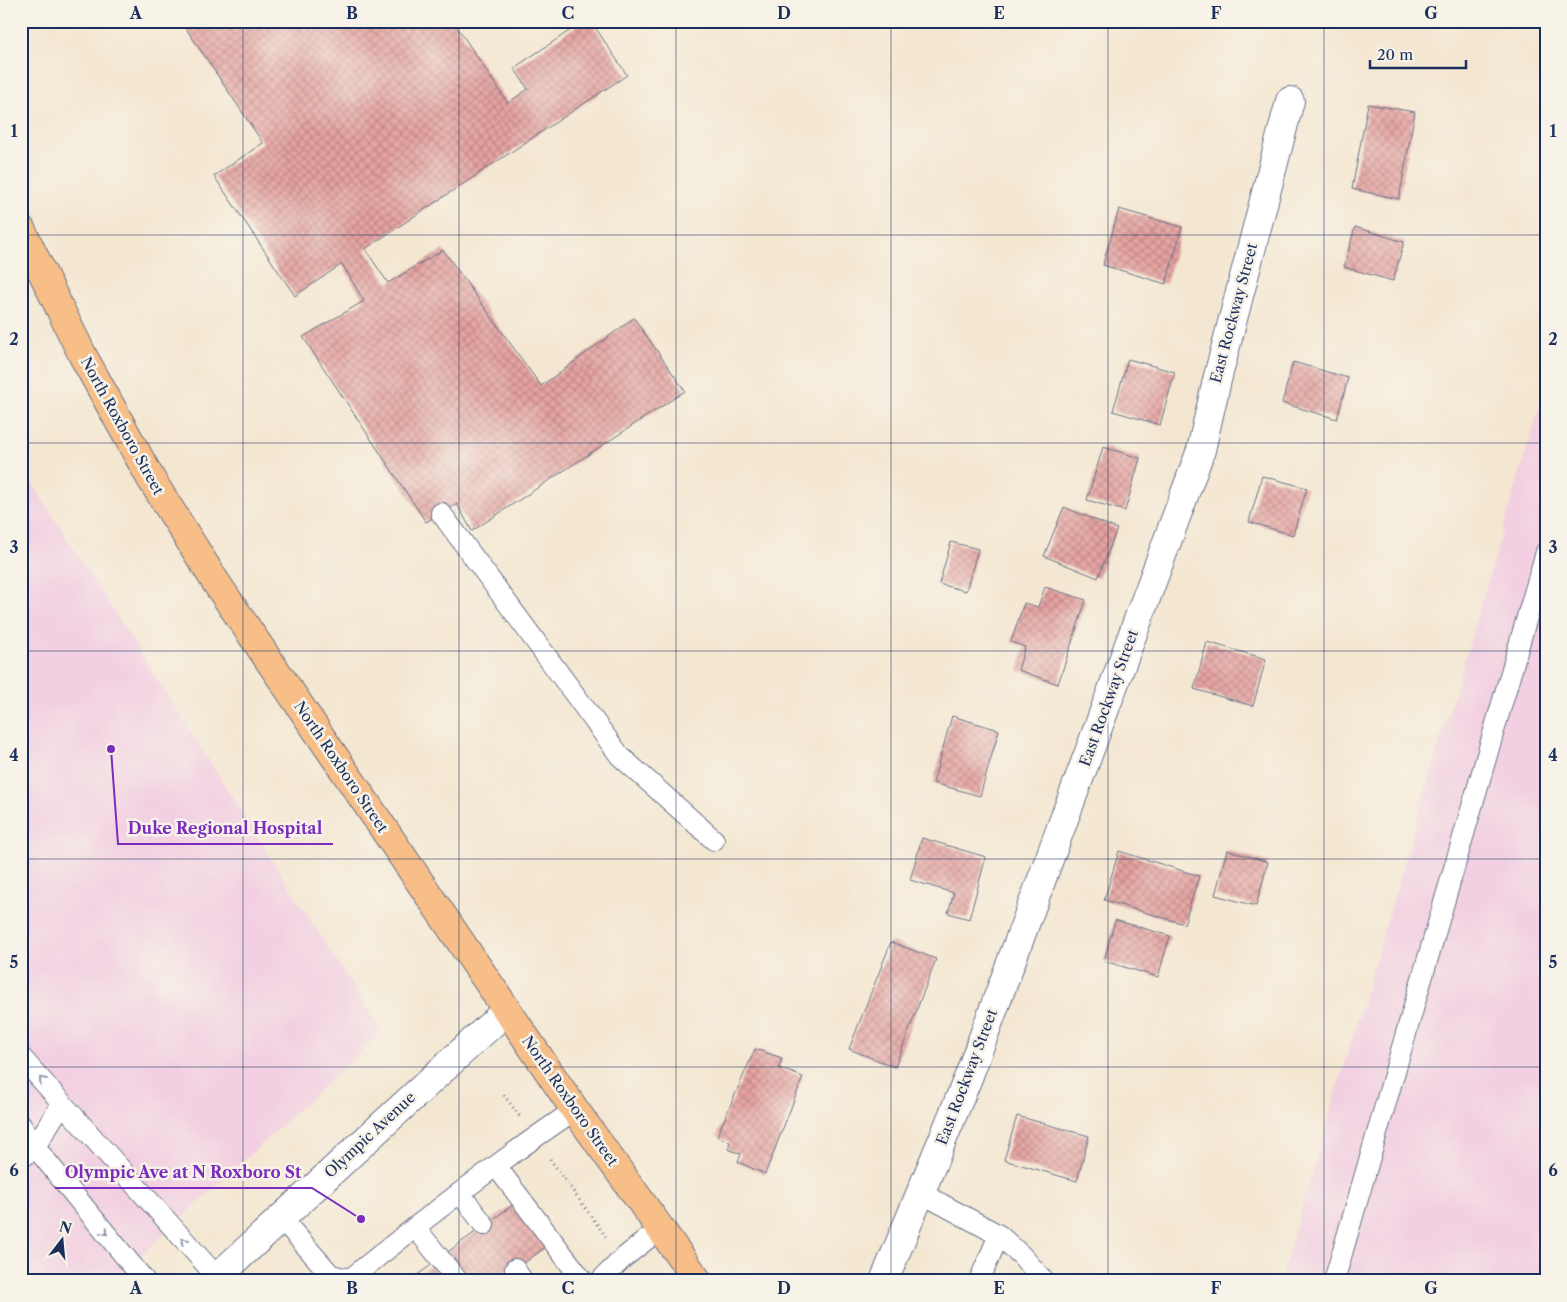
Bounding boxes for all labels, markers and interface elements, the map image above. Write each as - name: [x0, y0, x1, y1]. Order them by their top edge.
- text: A: [129, 3, 143, 23]
- text: B: [346, 3, 358, 23]
- text: C: [562, 3, 574, 23]
- text: D: [777, 3, 791, 23]
- text: E: [993, 3, 1005, 23]
- text: F: [1211, 3, 1222, 23]
- text: G: [1424, 3, 1438, 23]
- scale bar: [1370, 38, 1466, 70]
- text: 20 m: [1377, 45, 1413, 64]
- text: 1: [10, 121, 18, 141]
- text: 1: [1549, 121, 1557, 141]
- street label: East Rockway Street: [1206, 240, 1262, 385]
- text: 2: [9, 329, 19, 349]
- text: 2: [1548, 329, 1558, 349]
- street label: North Roxboro Street: [77, 354, 169, 499]
- text: 3: [9, 537, 19, 557]
- text: 3: [1548, 537, 1558, 557]
- street label: East Rockway Street: [1075, 626, 1142, 769]
- street label: North Roxboro Street: [290, 697, 393, 837]
- text: 4: [9, 745, 19, 765]
- text: 4: [1548, 745, 1558, 765]
- callout: Duke Regional Hospital: [118, 813, 333, 844]
- text: Duke Regional Hospital: [128, 818, 323, 838]
- text: 5: [10, 952, 19, 972]
- text: 5: [1549, 952, 1558, 972]
- street label: East Rockway Street: [932, 1005, 1001, 1148]
- street label: North Roxboro Street: [518, 1032, 623, 1170]
- one-way arrow: [39, 1076, 48, 1085]
- street label: Olympic Avenue: [320, 1088, 419, 1182]
- callout: Olympic Ave at N Roxboro St: [55, 1157, 312, 1188]
- text: 6: [9, 1160, 19, 1180]
- text: 6: [1548, 1160, 1558, 1180]
- text: Olympic Ave at N Roxboro St: [65, 1162, 302, 1182]
- north arrow: [38, 1214, 88, 1264]
- text: N: [57, 1217, 74, 1238]
- one-way arrow: [99, 1227, 108, 1236]
- one-way arrow: [181, 1237, 190, 1246]
- text: A: [129, 1278, 143, 1298]
- text: B: [346, 1278, 358, 1298]
- text: C: [562, 1278, 574, 1298]
- text: D: [777, 1278, 791, 1298]
- text: E: [993, 1278, 1005, 1298]
- text: F: [1211, 1278, 1222, 1298]
- text: G: [1424, 1278, 1438, 1298]

